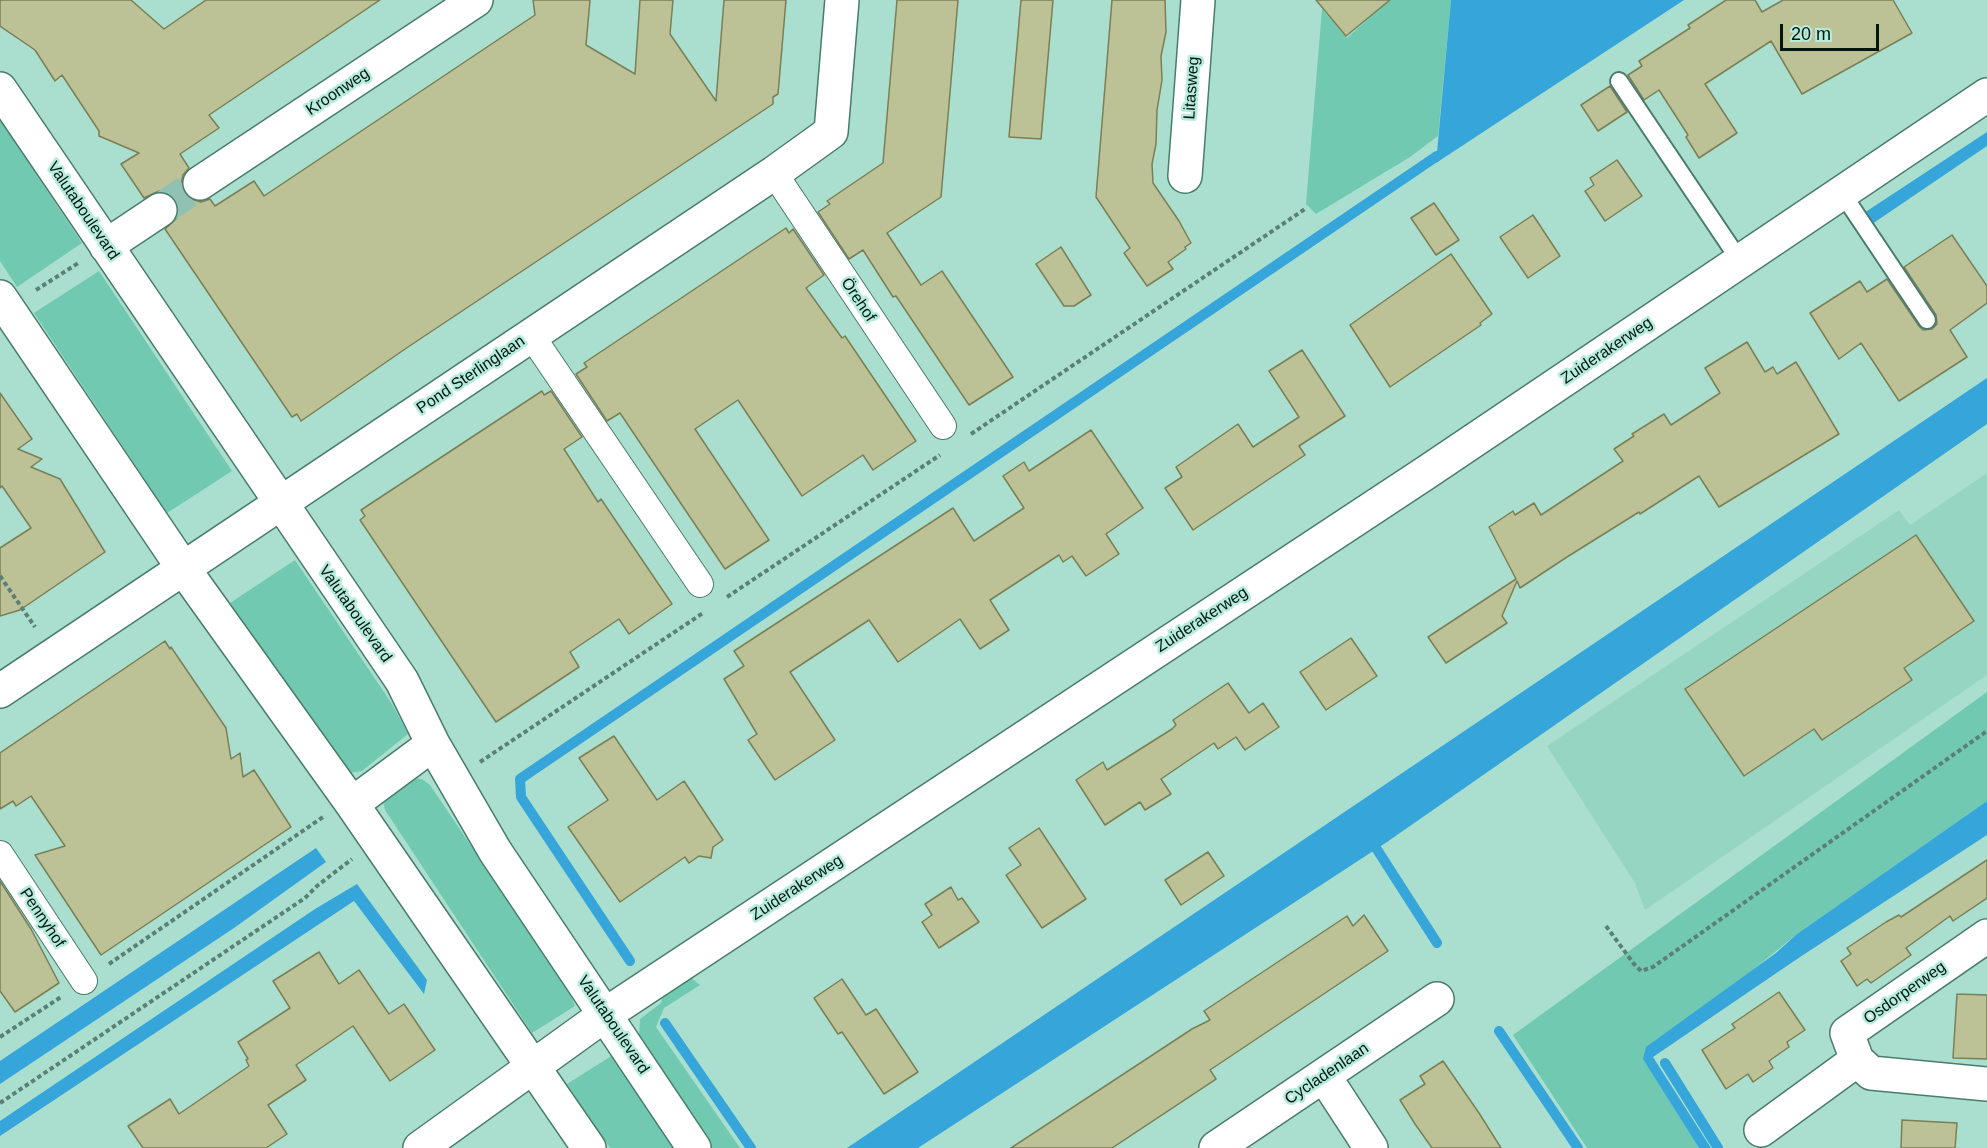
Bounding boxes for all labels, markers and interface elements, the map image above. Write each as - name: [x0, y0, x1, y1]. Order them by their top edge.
- scale bar: [1783, 12, 1882, 50]
- text: 20 m: [1791, 24, 1831, 44]
- street label: Litasweg: [1180, 56, 1204, 120]
- street label: Kroonweg: [303, 64, 373, 120]
- street label: Valutaboulevard: [43, 158, 123, 264]
- street label: Örehof: [836, 274, 880, 326]
- street label: Zuiderakerweg: [1558, 313, 1656, 389]
- street label: Pond Sterlinglaan: [413, 332, 529, 418]
- street label: Valutaboulevard: [314, 562, 396, 666]
- street label: Zuiderakerweg: [1152, 583, 1252, 657]
- street label: Zuiderakerweg: [747, 851, 847, 925]
- street label: Pennyhof: [15, 885, 69, 951]
- street label: Osdorperweg: [1860, 958, 1950, 1028]
- street label: Valutaboulevard: [573, 972, 653, 1078]
- street label: Cycladenlaan: [1281, 1039, 1373, 1109]

